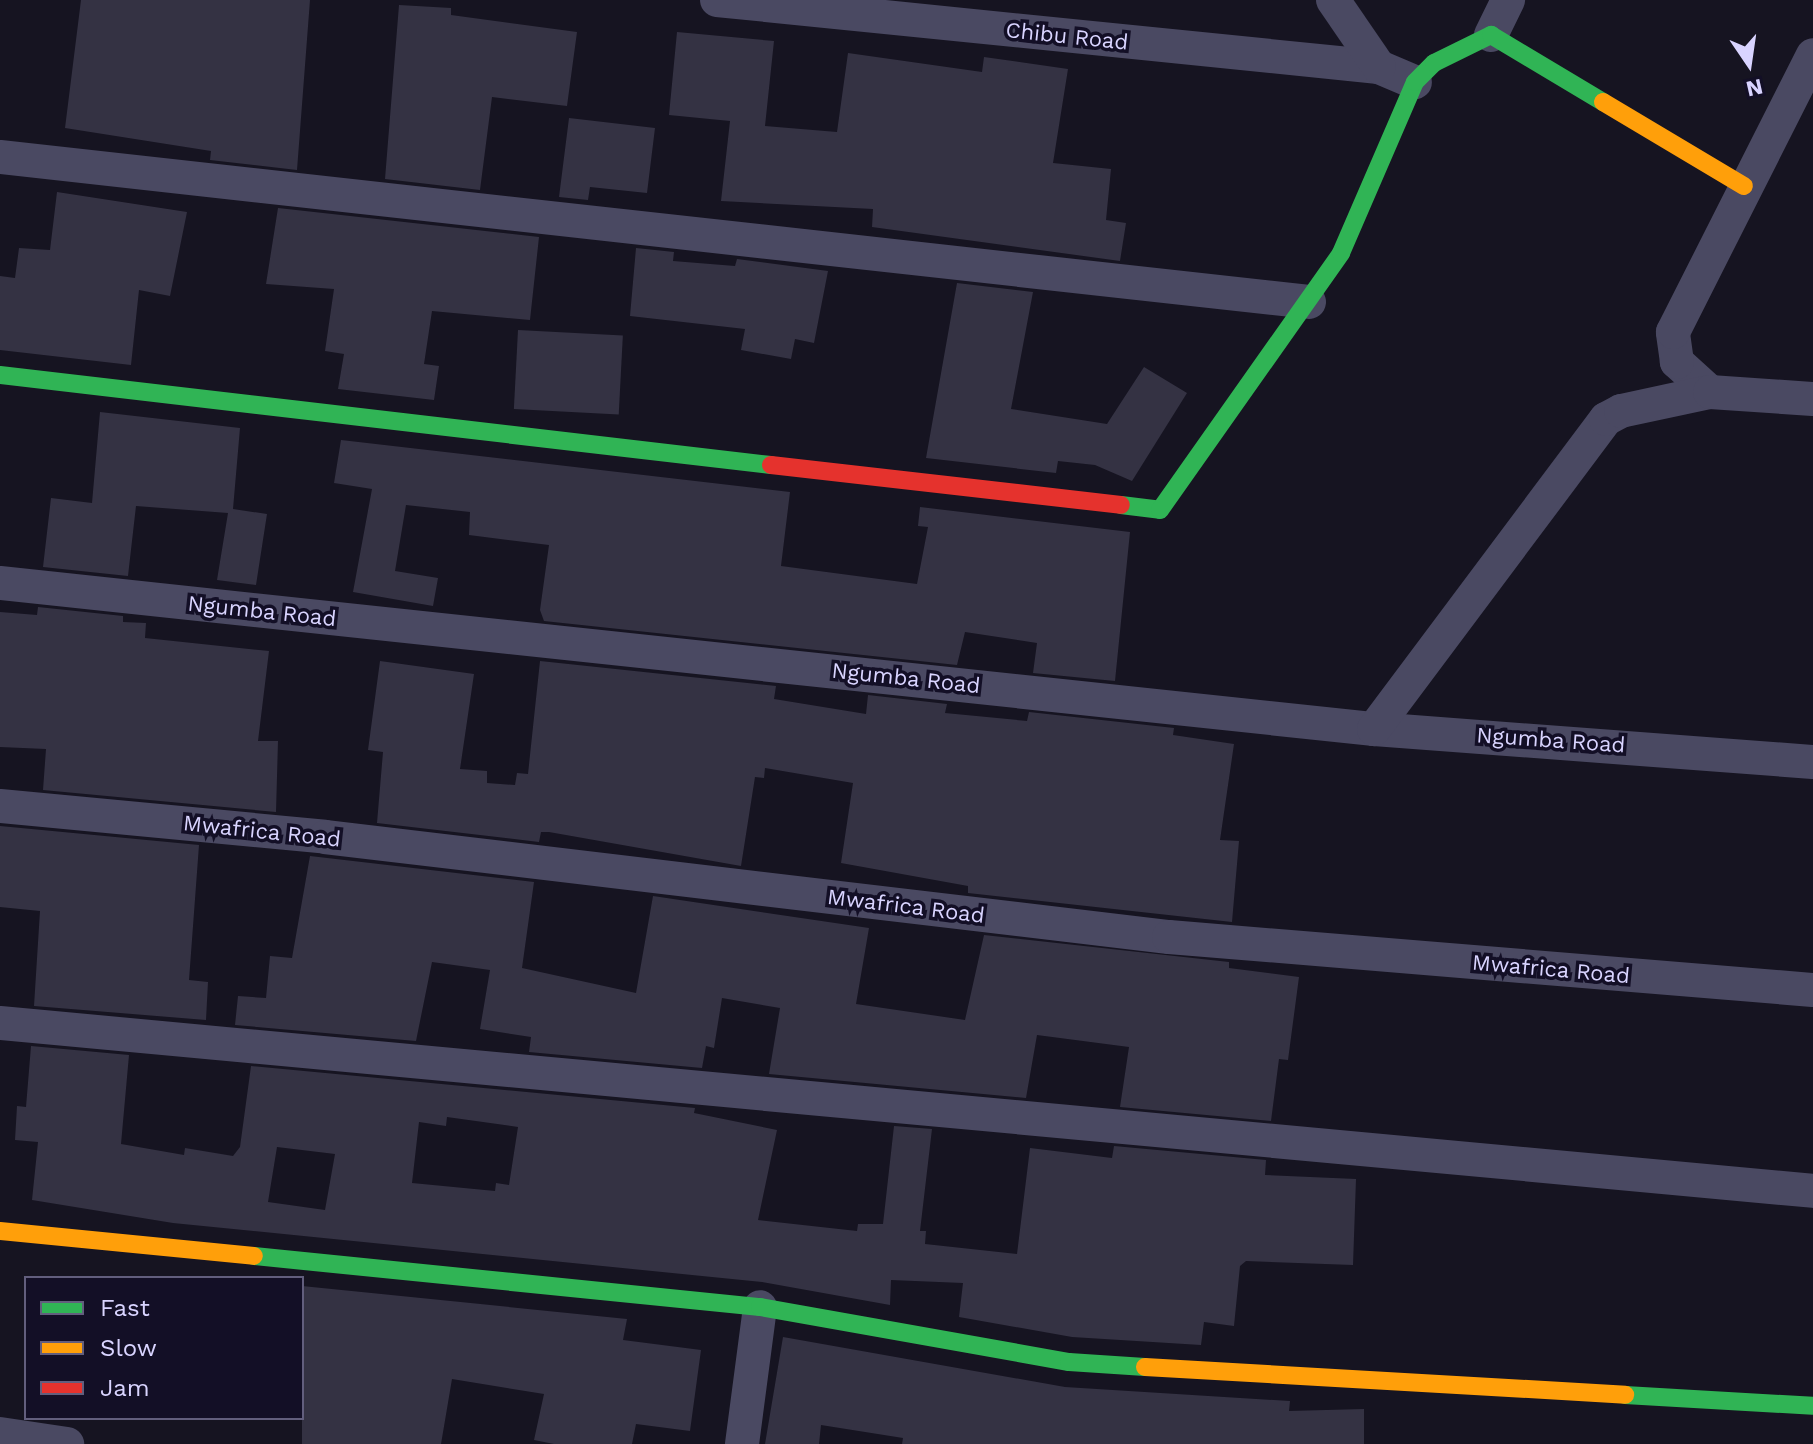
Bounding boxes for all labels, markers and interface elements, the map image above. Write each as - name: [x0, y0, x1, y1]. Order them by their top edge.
- street label: Chibu Road: [1004, 16, 1130, 56]
- north arrow: [1709, 24, 1789, 104]
- text: N: [1744, 74, 1765, 102]
- street label: Ngumba Road: [186, 590, 338, 632]
- street label: Ngumba Road: [830, 657, 982, 699]
- street label: Ngumba Road: [1475, 722, 1627, 758]
- street label: Mwafrica Road: [182, 810, 342, 852]
- street label: Mwafrica Road: [826, 883, 986, 929]
- street label: Mwafrica Road: [1471, 949, 1631, 989]
- legend: [24, 1276, 304, 1420]
- text: Fast: [100, 1294, 150, 1322]
- text: Slow: [100, 1334, 157, 1362]
- text: Jam: [100, 1374, 150, 1402]

